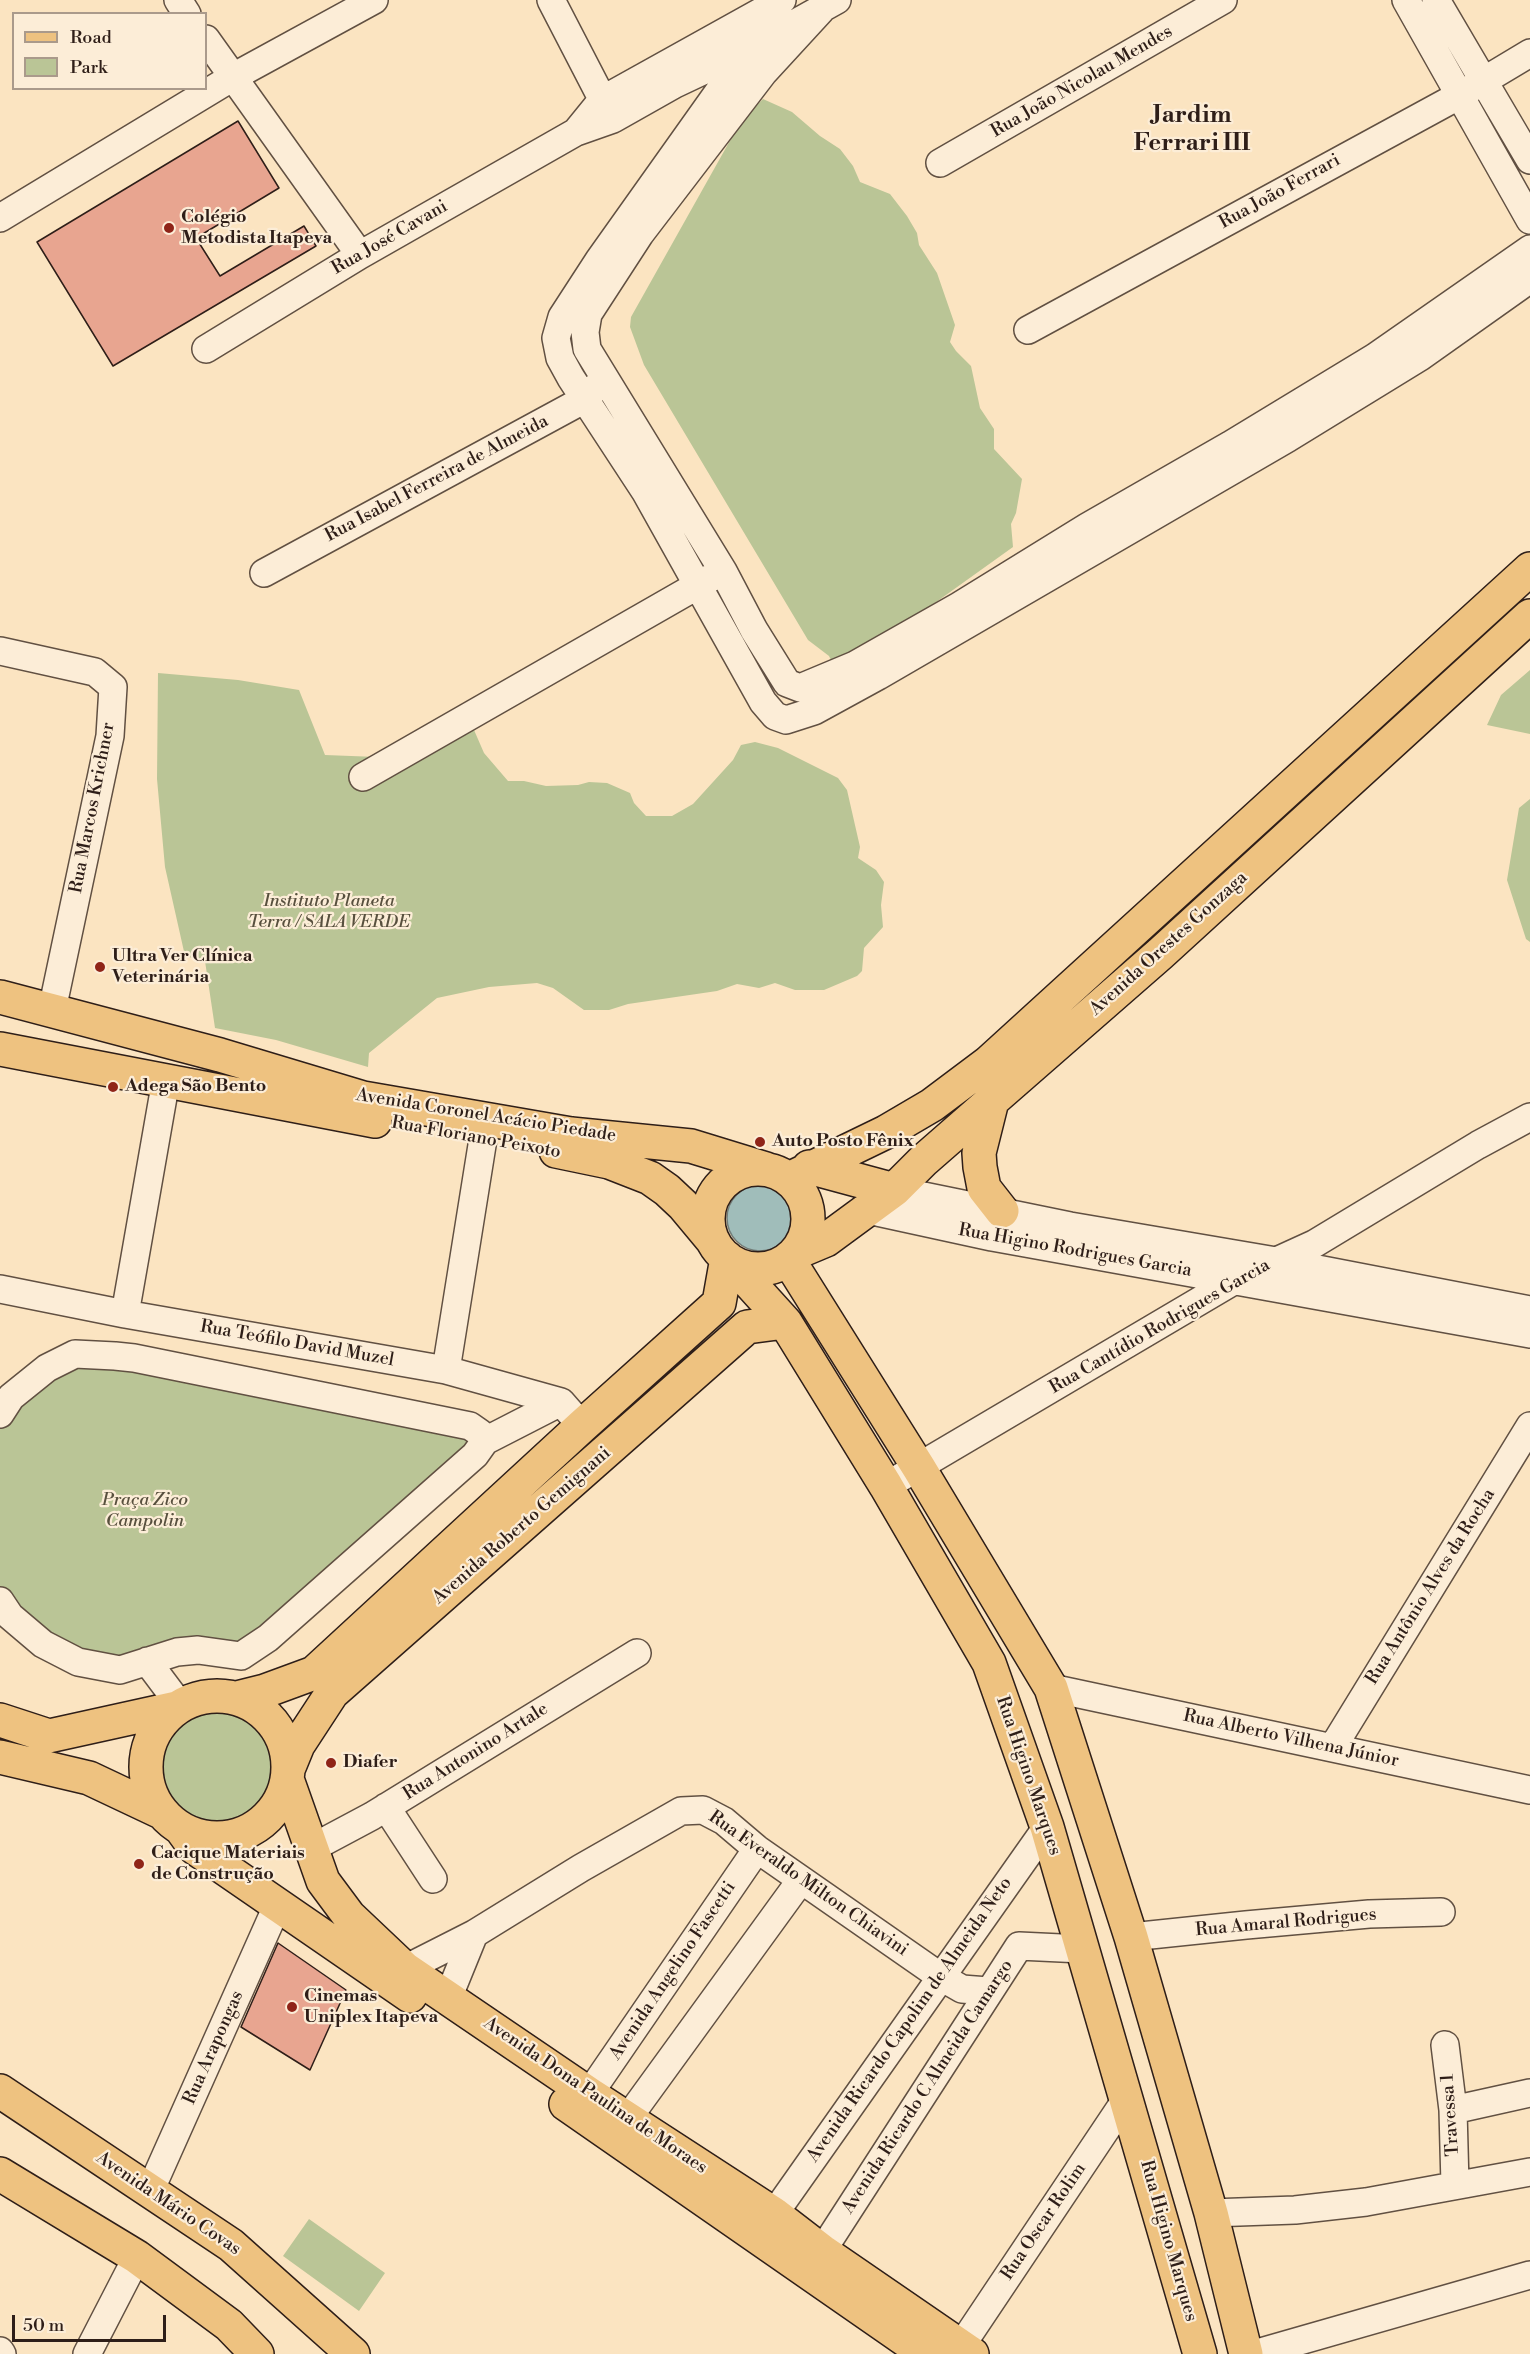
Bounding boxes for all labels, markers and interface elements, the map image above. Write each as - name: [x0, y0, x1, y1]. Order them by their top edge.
- legend: [12, 12, 207, 90]
- street label: Rua João Nicolau Mendes: [987, 21, 1177, 143]
- text: Road: [70, 26, 112, 49]
- text: Park: [70, 56, 107, 79]
- district label: Jardim Ferrari III: [1134, 102, 1250, 158]
- street label: Rua João Ferrari: [1216, 150, 1344, 234]
- street label: Rua José Cavani: [328, 196, 452, 280]
- place label: Colégio Metodista Itapeva: [181, 207, 332, 250]
- marker: Colégio Metodista Itapeva: [162, 221, 176, 235]
- street label: Rua Isabel Ferreira de Almeida: [322, 411, 552, 547]
- street label: Rua Marcos Krichner: [66, 721, 120, 895]
- street label: Avenida Orestes Gonzaga: [1086, 867, 1252, 1021]
- park label: Instituto Planeta Terra / SALA VERDE: [248, 891, 410, 934]
- place label: Ultra Ver Clínica Veterinária: [112, 946, 252, 988]
- marker: Ultra Ver Clínica Veterinária: [93, 960, 107, 974]
- place label: Adega São Bento: [125, 1076, 266, 1098]
- marker: Adega São Bento: [106, 1080, 120, 1094]
- street label: Avenida Coronel Acácio Piedade: [355, 1085, 617, 1147]
- street label: Rua Floriano Peixoto: [390, 1112, 562, 1164]
- place label: Auto Posto Fênix: [772, 1131, 914, 1153]
- marker: Auto Posto Fênix: [753, 1135, 767, 1149]
- street label: Rua Higino Rodrigues Garcia: [957, 1220, 1193, 1282]
- street label: Rua Cantídio Rodrigues Garcia: [1046, 1255, 1274, 1399]
- street label: Rua Teófilo David Muzel: [198, 1316, 396, 1372]
- street label: Avenida Roberto Gemignani: [429, 1443, 615, 1609]
- street label: Rua Antônio Alves da Rocha: [1362, 1485, 1500, 1689]
- park label: Praça Zico Campolin: [102, 1490, 188, 1532]
- street label: Rua Higino Marques: [991, 1694, 1065, 1858]
- street label: Rua Antonino Artale: [400, 1699, 552, 1805]
- street label: Rua Alberto Vilhena Júnior: [1181, 1706, 1401, 1772]
- place label: Diafer: [343, 1752, 398, 1774]
- marker: Diafer: [324, 1756, 338, 1770]
- street label: Rua Everaldo Milton Chiavini: [704, 1807, 912, 1961]
- place label: Cacique Materiais de Construção: [151, 1843, 305, 1886]
- marker: Cacique Materiais de Construção: [132, 1857, 146, 1871]
- street label: Avenida Ricardo Capolim de Almeida Neto: [803, 1873, 1017, 2167]
- street label: Avenida Angelino Fascetti: [605, 1878, 741, 2064]
- street label: Rua Amaral Rodrigues: [1194, 1904, 1378, 1942]
- street label: Avenida Ricardo C Almeida Camargo: [838, 1956, 1018, 2218]
- place label: Cinemas Uniplex Itapeva: [304, 1986, 438, 2028]
- street label: Rua Arapongas: [179, 1988, 249, 2108]
- marker: Cinemas Uniplex Itapeva: [285, 2000, 299, 2014]
- street label: Avenida Dona Paulina de Moraes: [479, 2013, 711, 2179]
- street label: Travessa 1: [1437, 2073, 1465, 2157]
- street label: Avenida Mário Covas: [92, 2148, 244, 2260]
- street label: Rua Higino Marques: [1135, 2158, 1201, 2324]
- street label: Rua Oscar Rolim: [997, 2159, 1091, 2285]
- scale bar: [15, 2303, 170, 2341]
- text: 50 m: [23, 2314, 64, 2337]

